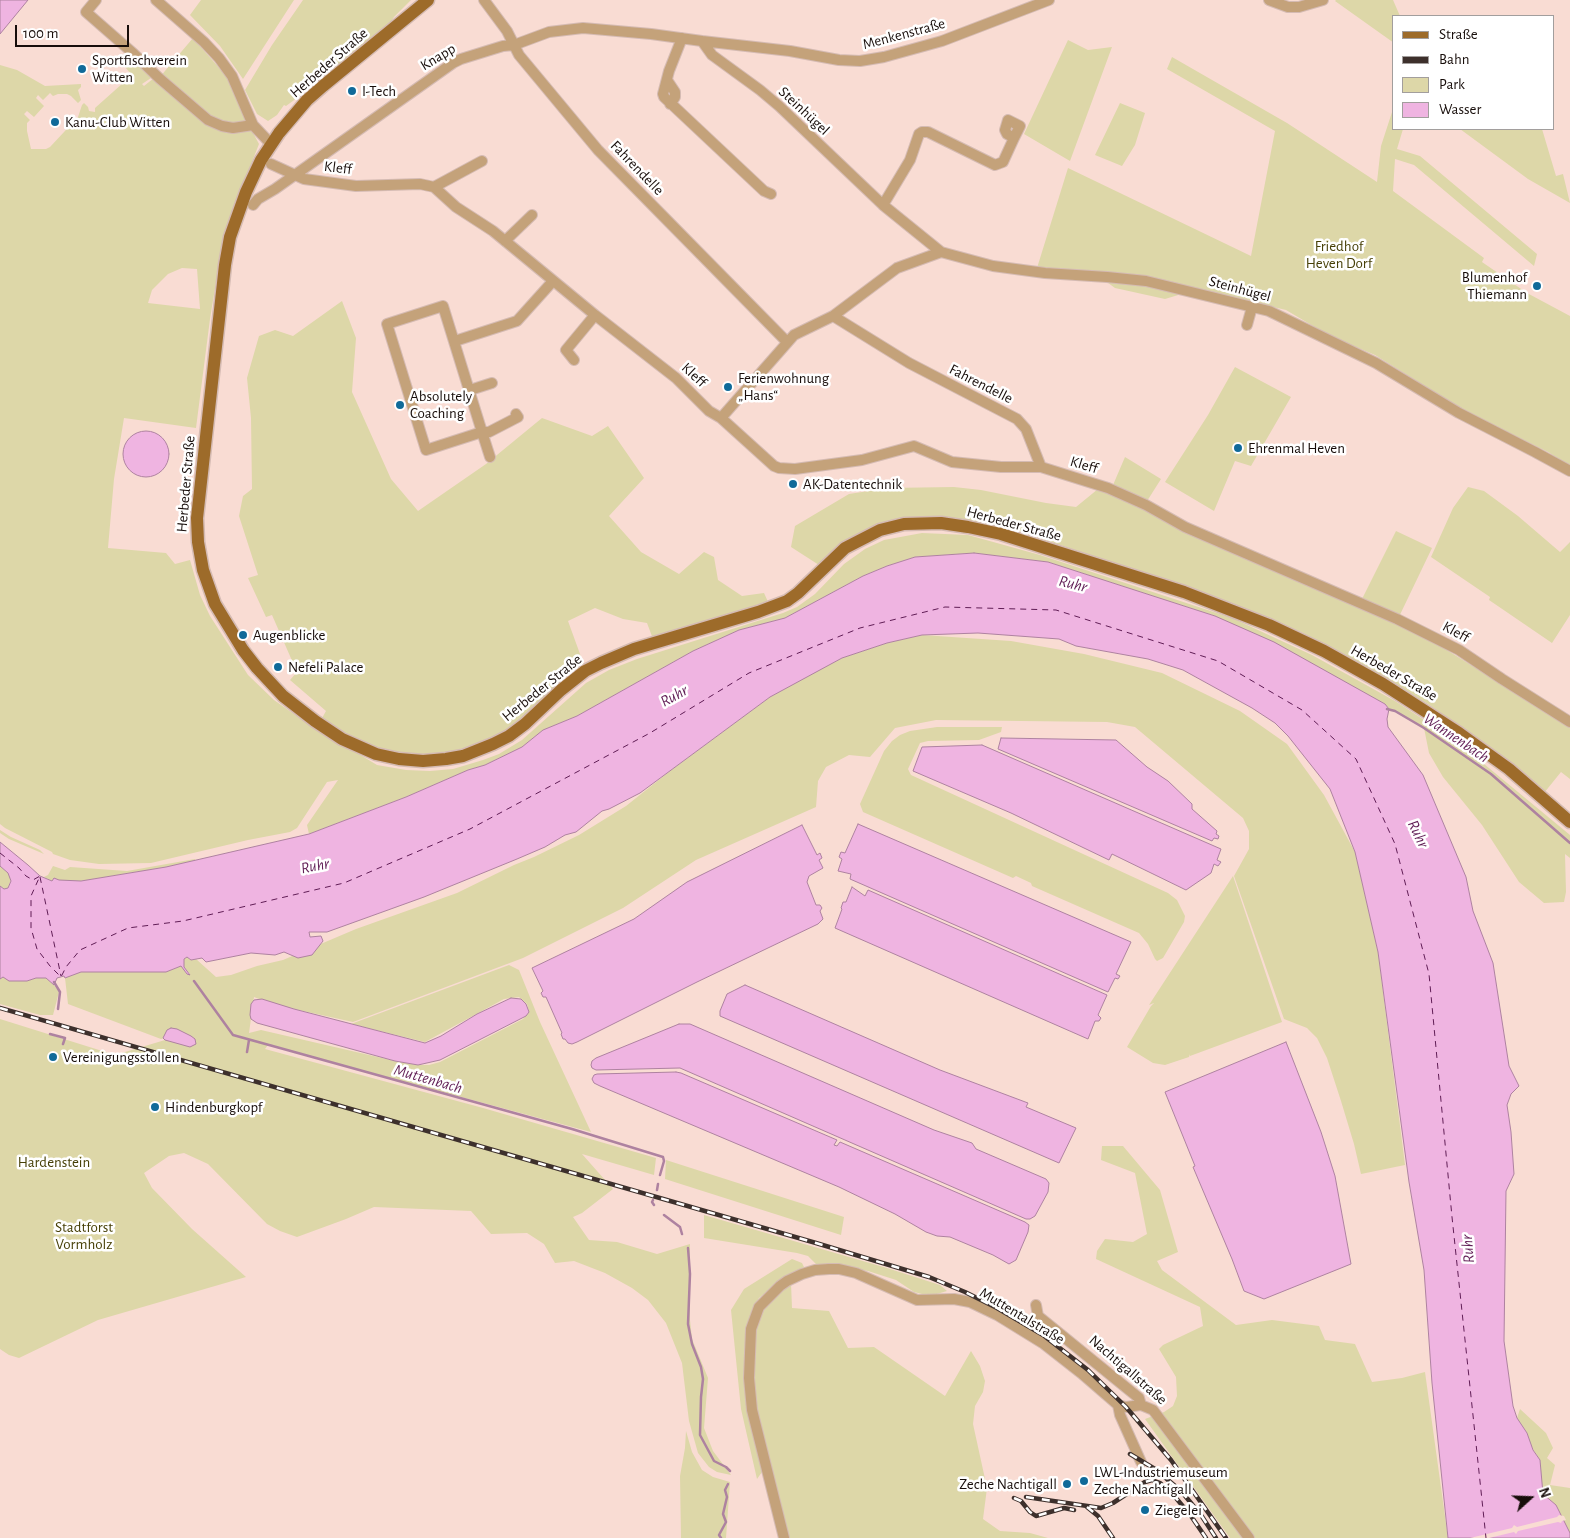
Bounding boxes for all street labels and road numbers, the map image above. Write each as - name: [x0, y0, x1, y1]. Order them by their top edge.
- street label: Menkenstraße: [861, 14, 947, 54]
- street label: Herbeder Straße: [286, 24, 372, 102]
- street label: Knapp: [417, 40, 459, 74]
- street label: Steinhügel: [775, 83, 833, 139]
- street label: Fahrendelle: [607, 137, 667, 199]
- street label: Kleff: [323, 157, 353, 179]
- street label: Steinhügel: [1207, 272, 1273, 306]
- street label: Kleff: [678, 359, 710, 391]
- street label: Fahrendelle: [946, 360, 1016, 408]
- street label: Herbeder Straße: [173, 435, 199, 533]
- street label: Kleff: [1068, 452, 1100, 478]
- street label: Herbeder Straße: [965, 503, 1063, 545]
- street label: Kleff: [1439, 617, 1473, 647]
- street label: Herbeder Straße: [1347, 641, 1441, 705]
- street label: Herbeder Straße: [499, 650, 585, 726]
- street label: Muttentalstraße: [976, 1284, 1068, 1348]
- street label: Nachtigallstraße: [1085, 1331, 1171, 1409]

